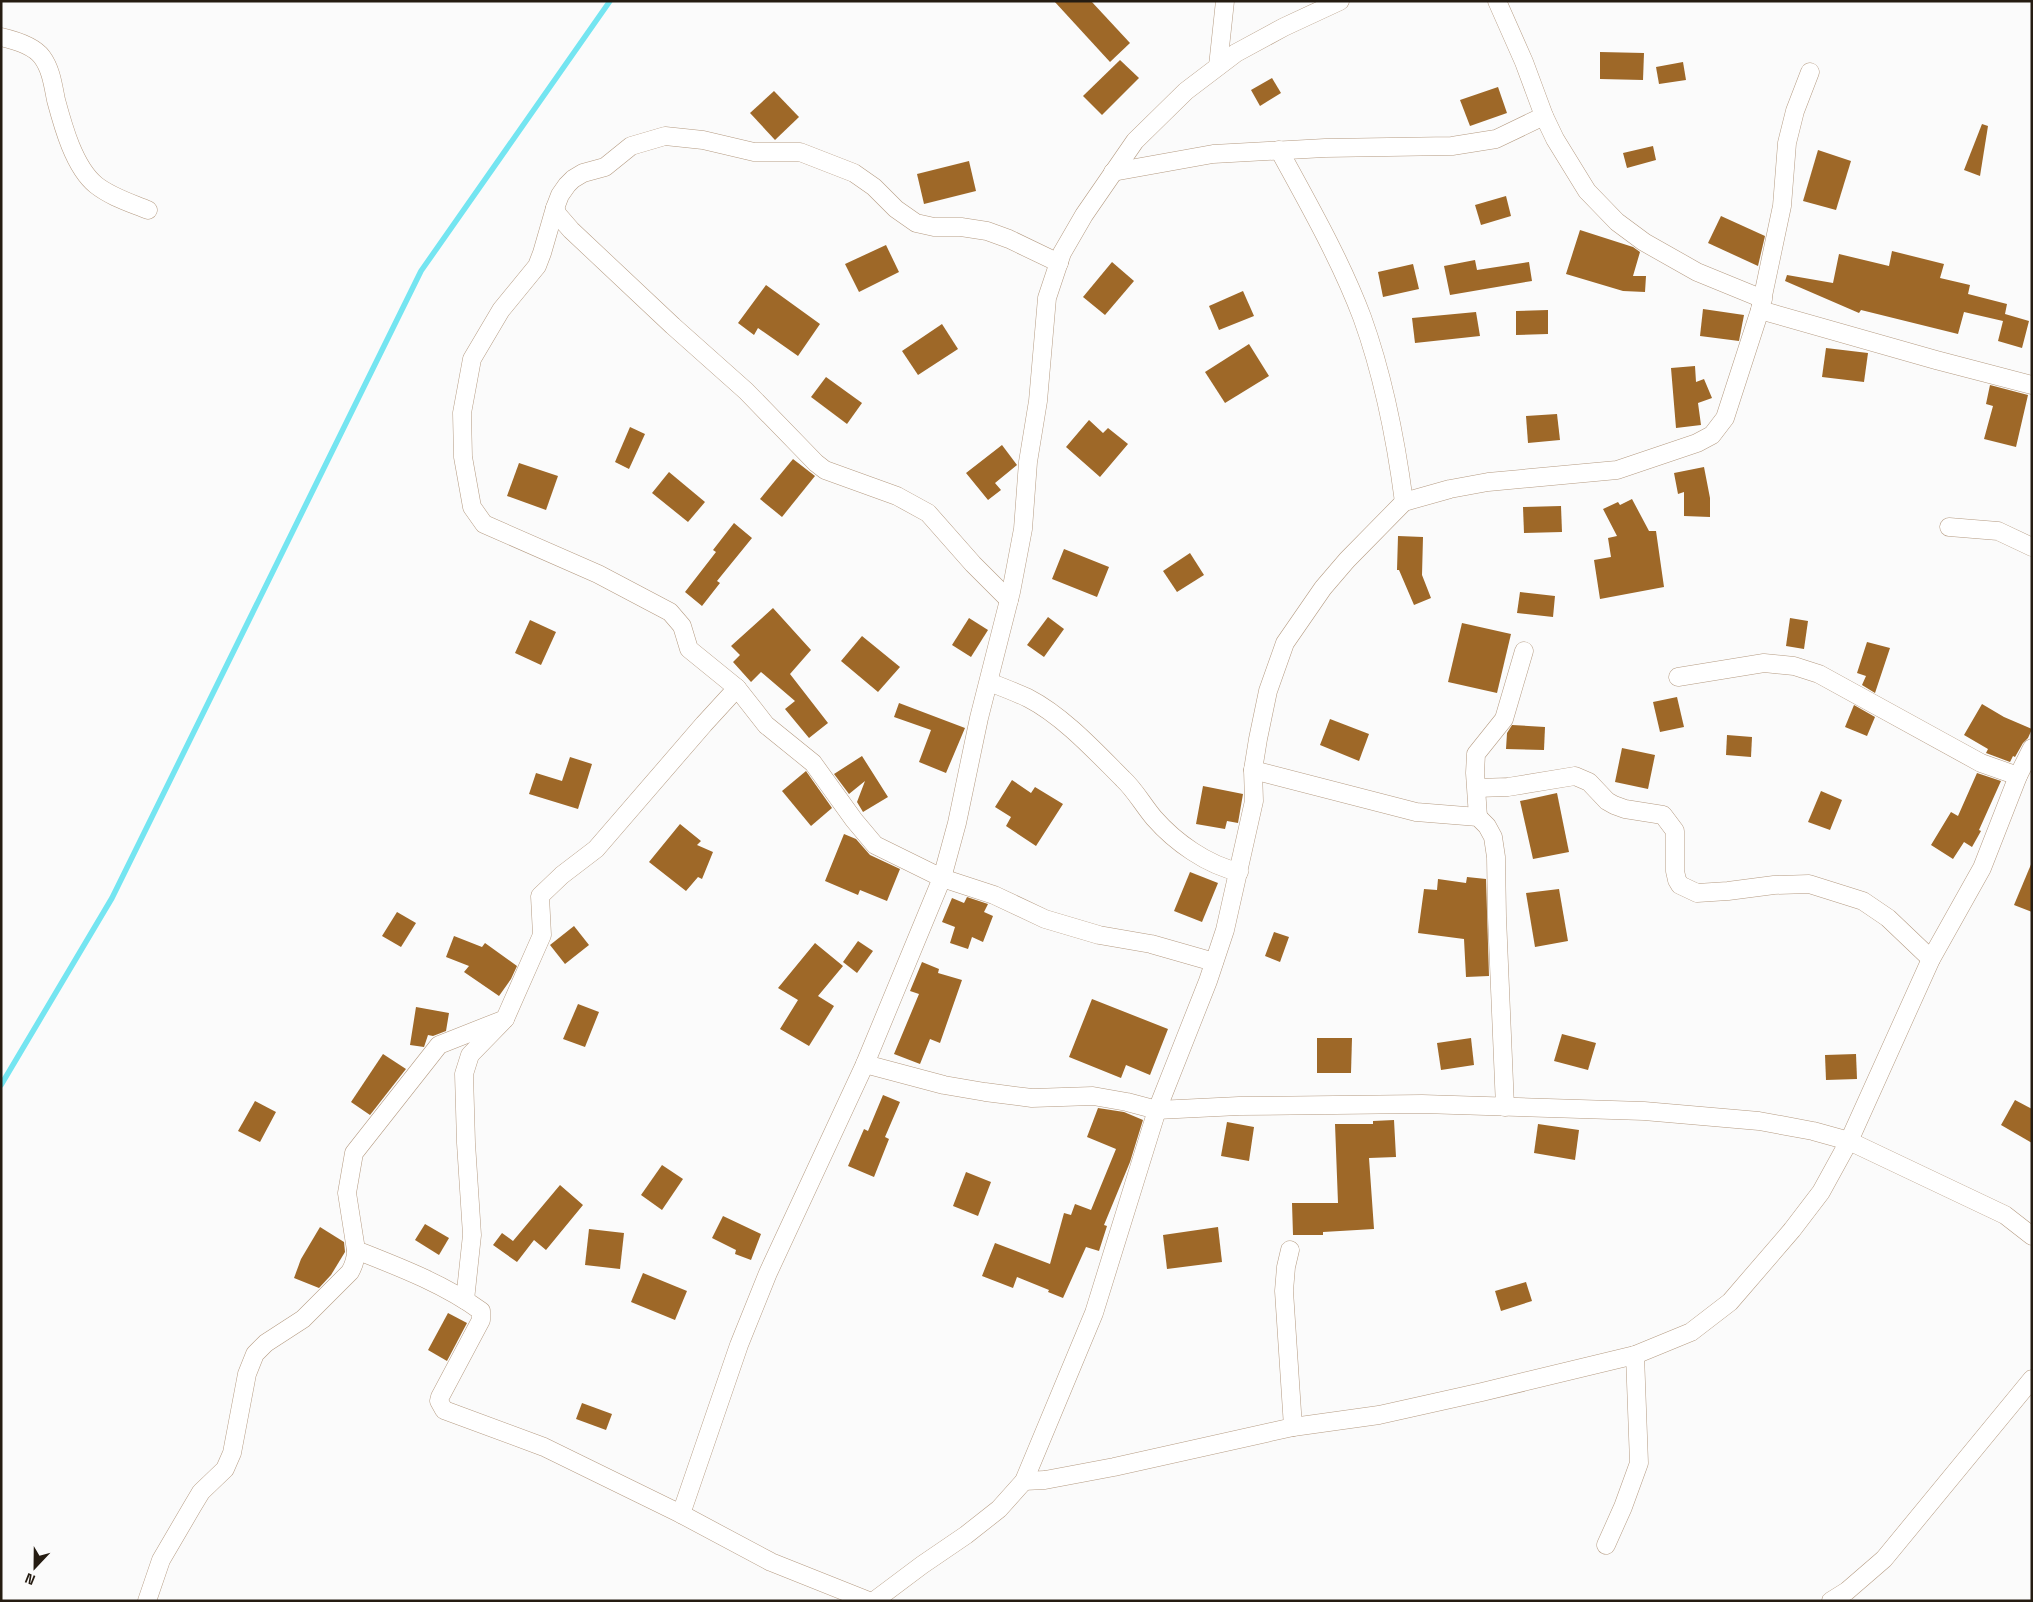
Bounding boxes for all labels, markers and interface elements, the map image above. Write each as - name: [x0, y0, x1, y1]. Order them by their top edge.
- north arrow: [10, 1542, 60, 1592]
- text: N: [22, 1569, 38, 1589]

